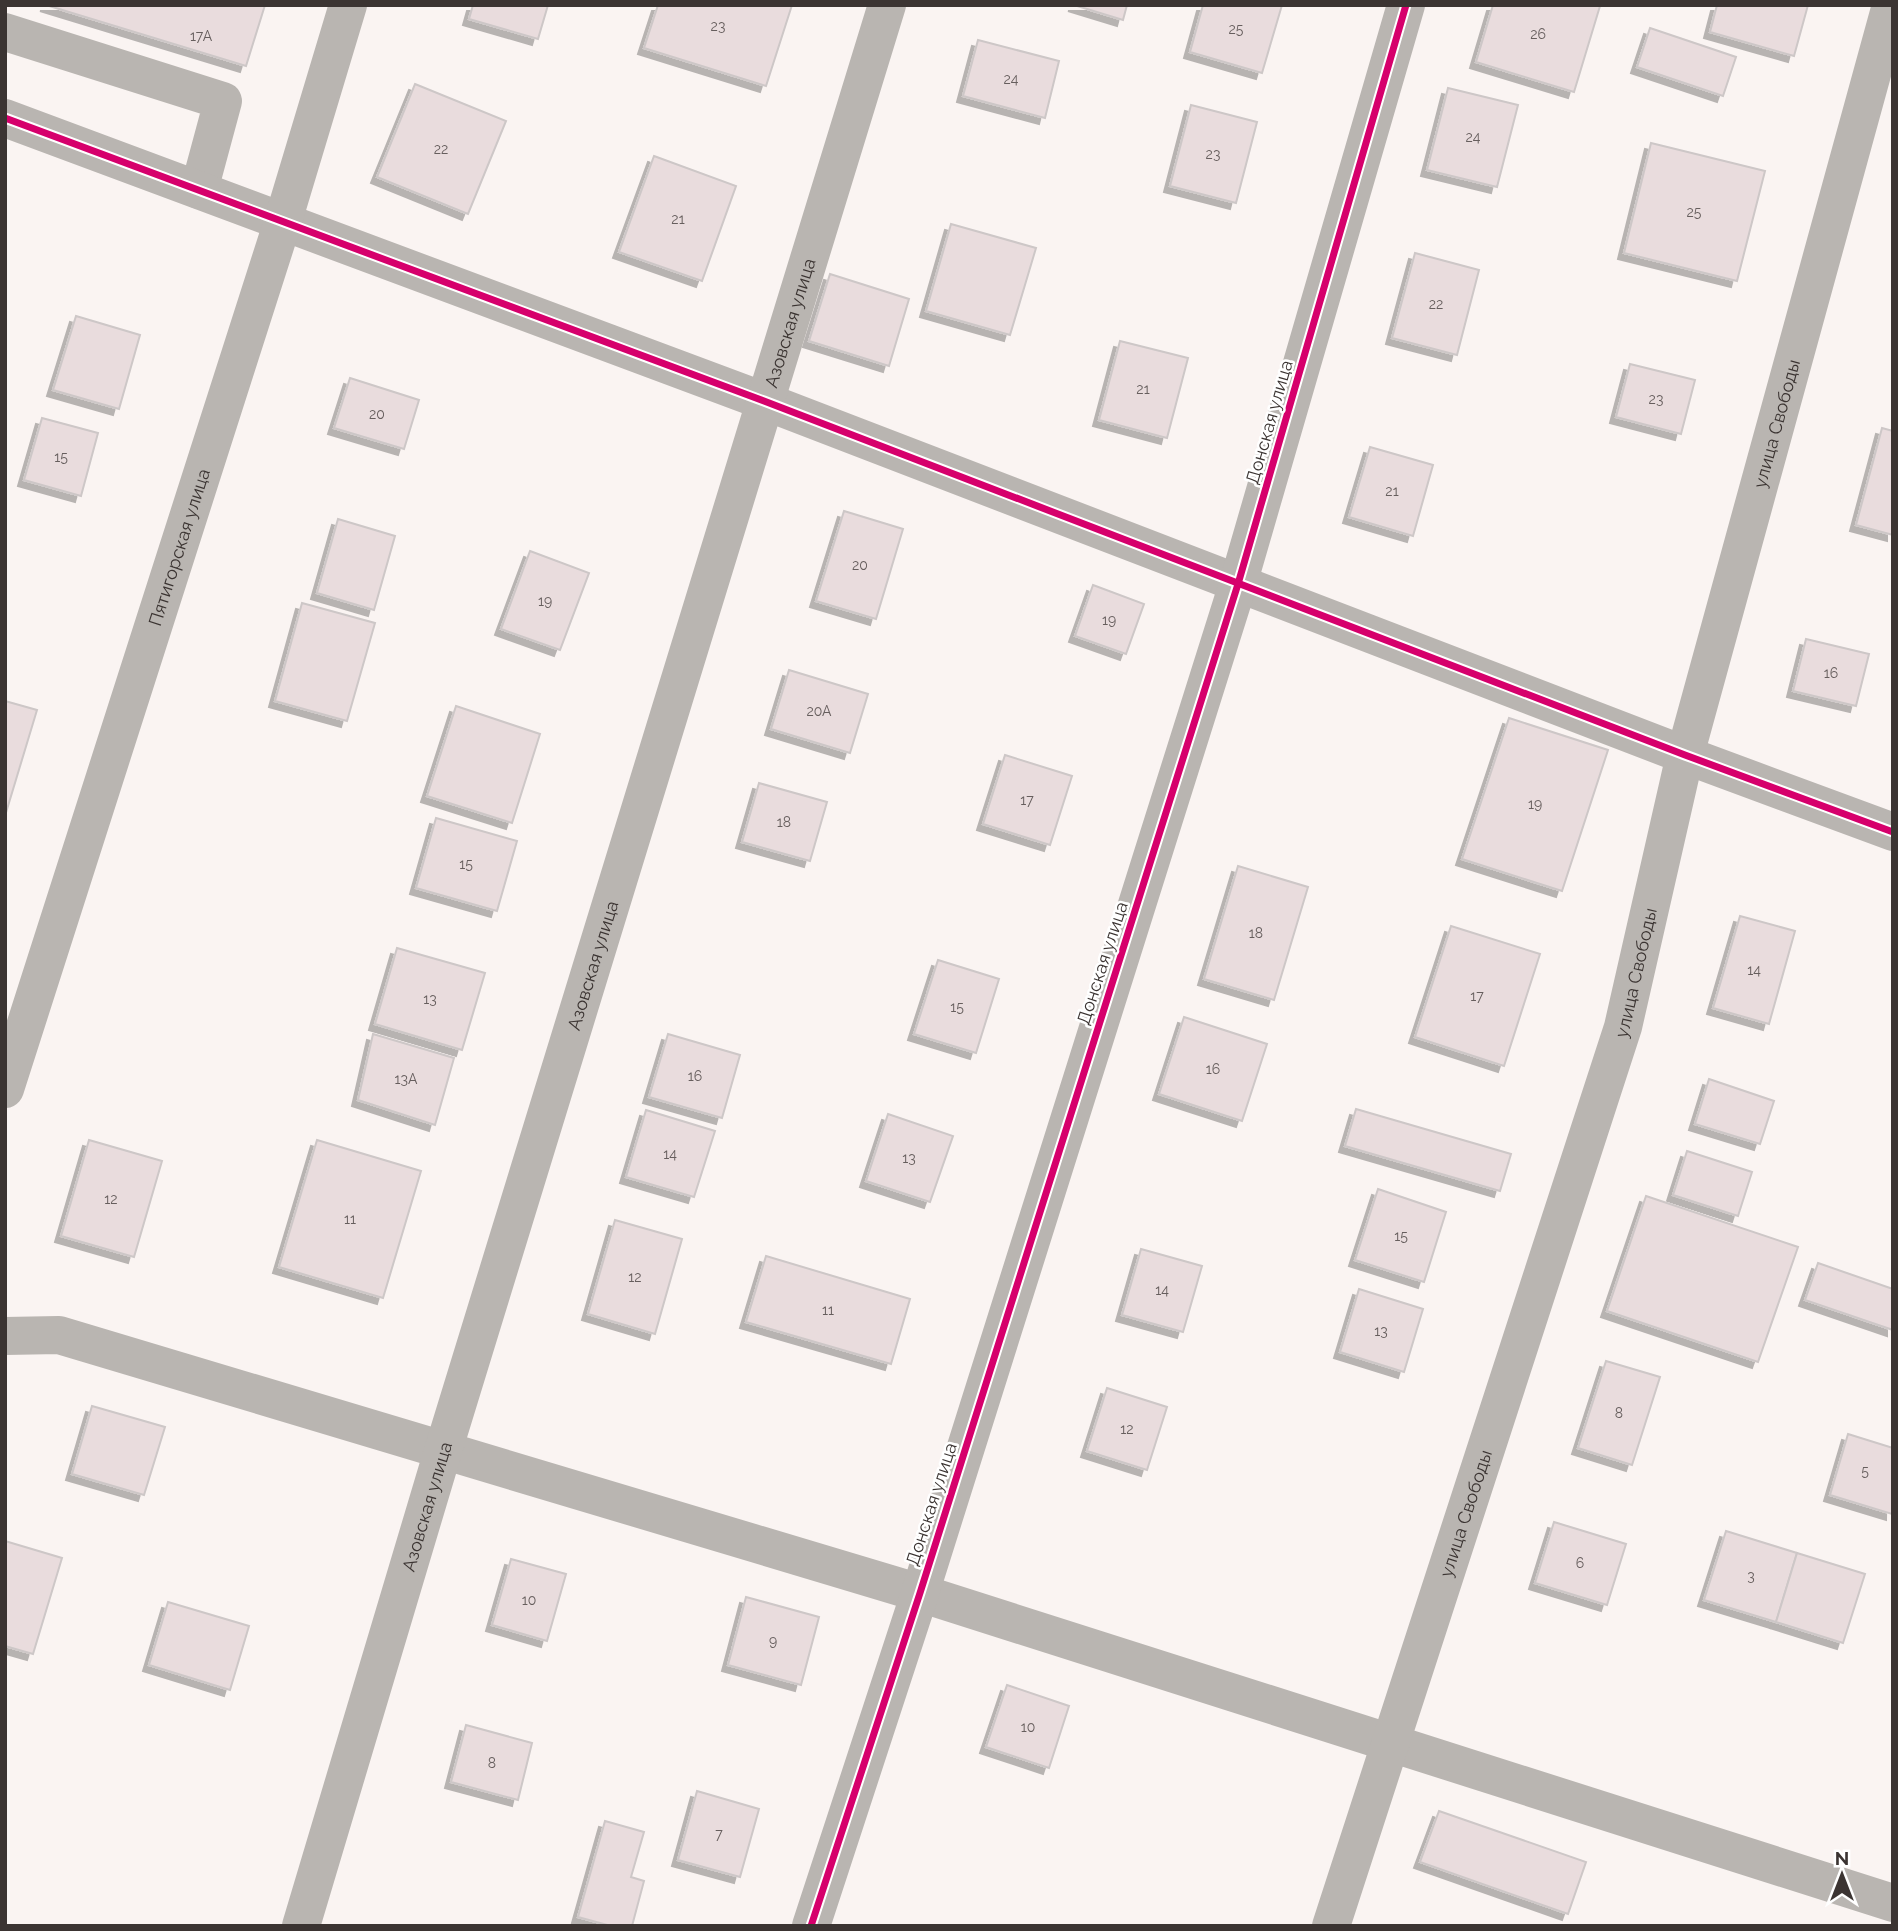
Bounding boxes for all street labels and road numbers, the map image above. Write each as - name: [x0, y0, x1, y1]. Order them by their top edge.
- street label: Азовская улица: [760, 256, 819, 390]
- street label: улица Свободы: [1748, 357, 1804, 490]
- street label: Донская улица: [1241, 358, 1297, 486]
- street label: Пятигорская улица: [144, 466, 214, 628]
- street label: Азовская улица: [562, 898, 622, 1032]
- street label: Донская улица: [1072, 899, 1132, 1027]
- street label: улица Свободы: [1610, 906, 1660, 1040]
- street label: Азовская улица: [397, 1439, 456, 1574]
- street label: Донская улица: [901, 1440, 961, 1568]
- street label: улица Свободы: [1435, 1447, 1496, 1580]

